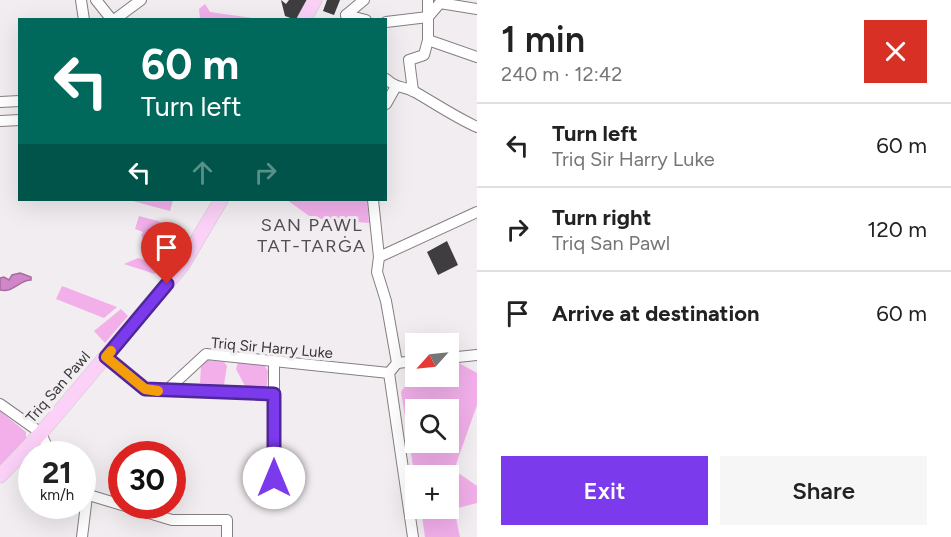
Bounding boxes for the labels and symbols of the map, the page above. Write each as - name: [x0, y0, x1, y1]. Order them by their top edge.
- district label: SAN PAWL TAT-TARĠA: [257, 214, 367, 257]
- pin: [141, 222, 192, 284]
- north arrow: [405, 333, 459, 387]
- street label: Triq Sir Harry Luke: [210, 334, 334, 362]
- street label: Triq San Pawl: [22, 348, 94, 426]
- speed limit sign: 30: [108, 441, 186, 519]
- position arrow: [242, 446, 306, 510]

